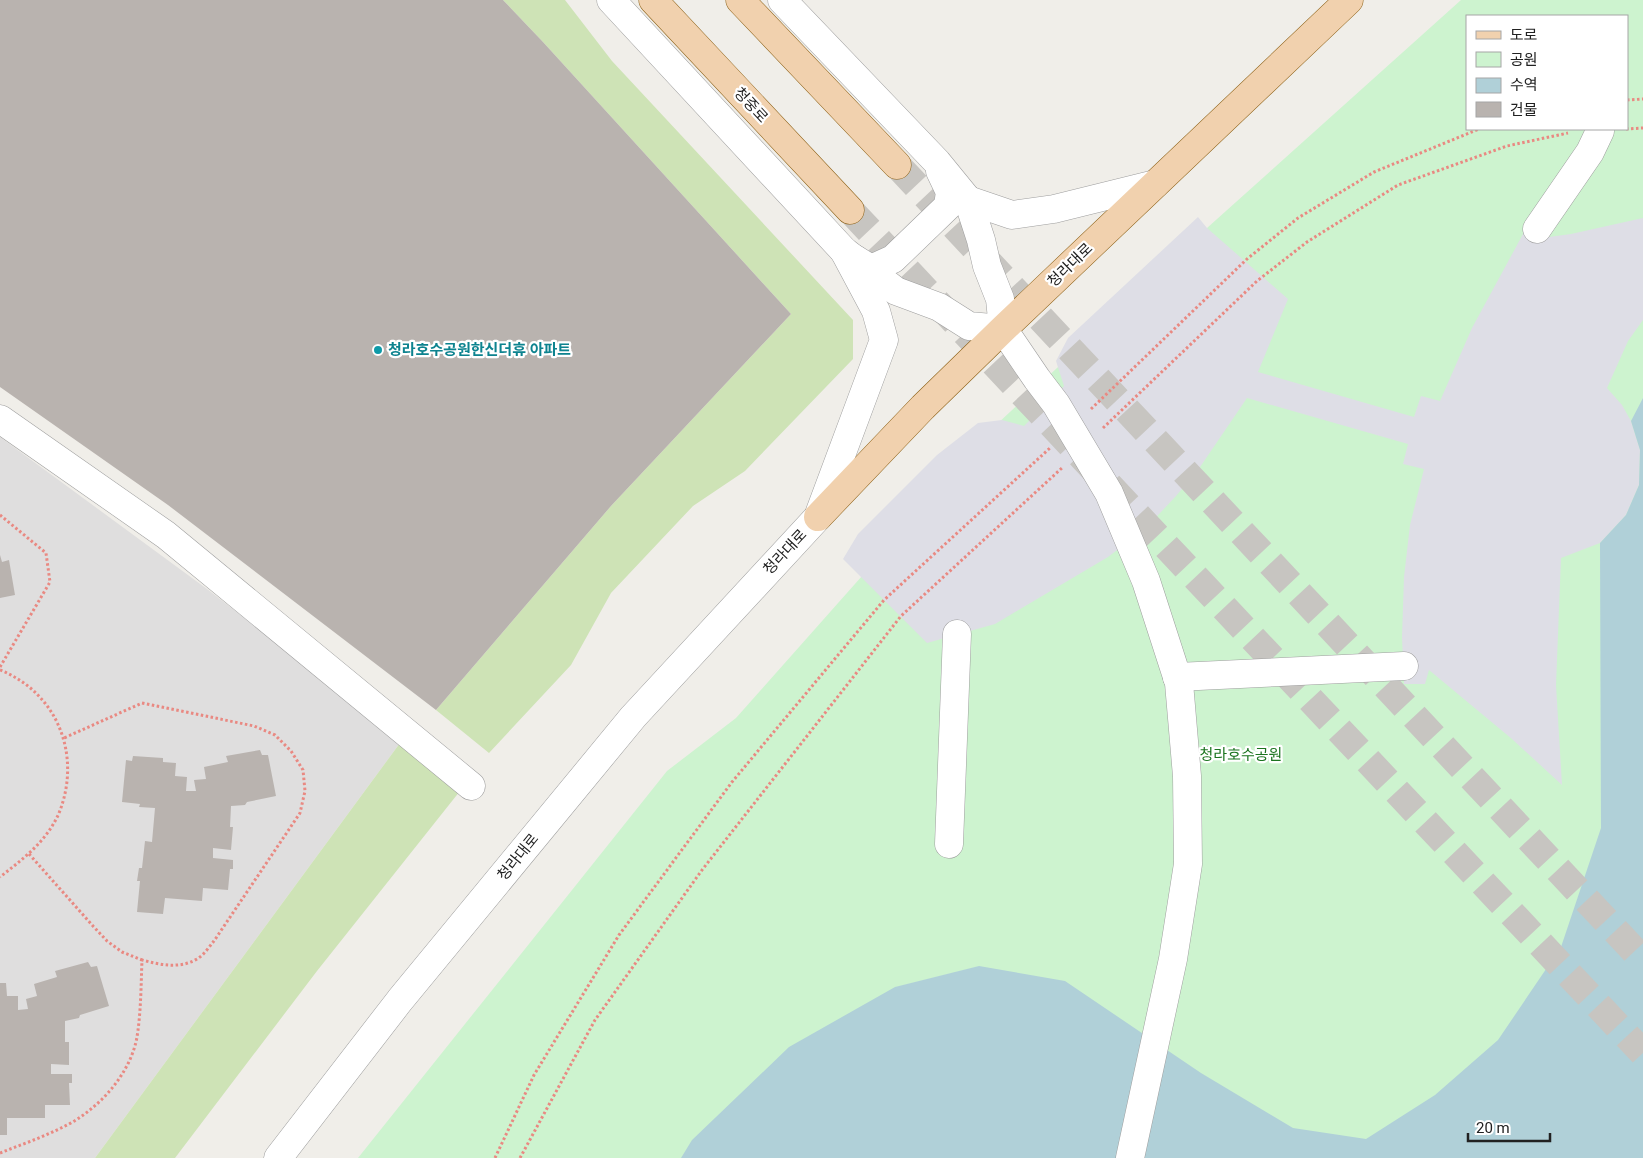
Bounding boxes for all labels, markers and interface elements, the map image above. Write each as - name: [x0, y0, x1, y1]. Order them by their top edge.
- legend: [1466, 15, 1628, 130]
- text: 도로: [1510, 26, 1538, 44]
- text: 공원: [1510, 51, 1538, 69]
- text: 수역: [1510, 76, 1538, 94]
- street label: 청중로: [730, 84, 772, 126]
- text: 건물: [1510, 101, 1538, 119]
- street label: 청라대로: [1044, 239, 1096, 291]
- place label: 청라호수공원한신더휴 아파트: [388, 341, 571, 359]
- marker: 청라호수공원한신더휴 아파트: [372, 344, 384, 356]
- street label: 청라대로: [760, 526, 810, 578]
- park label: 청라호수공원: [1200, 746, 1282, 764]
- street label: 청라대로: [494, 830, 542, 884]
- scale bar: [1468, 1110, 1550, 1142]
- text: 20 m: [1476, 1119, 1510, 1137]

